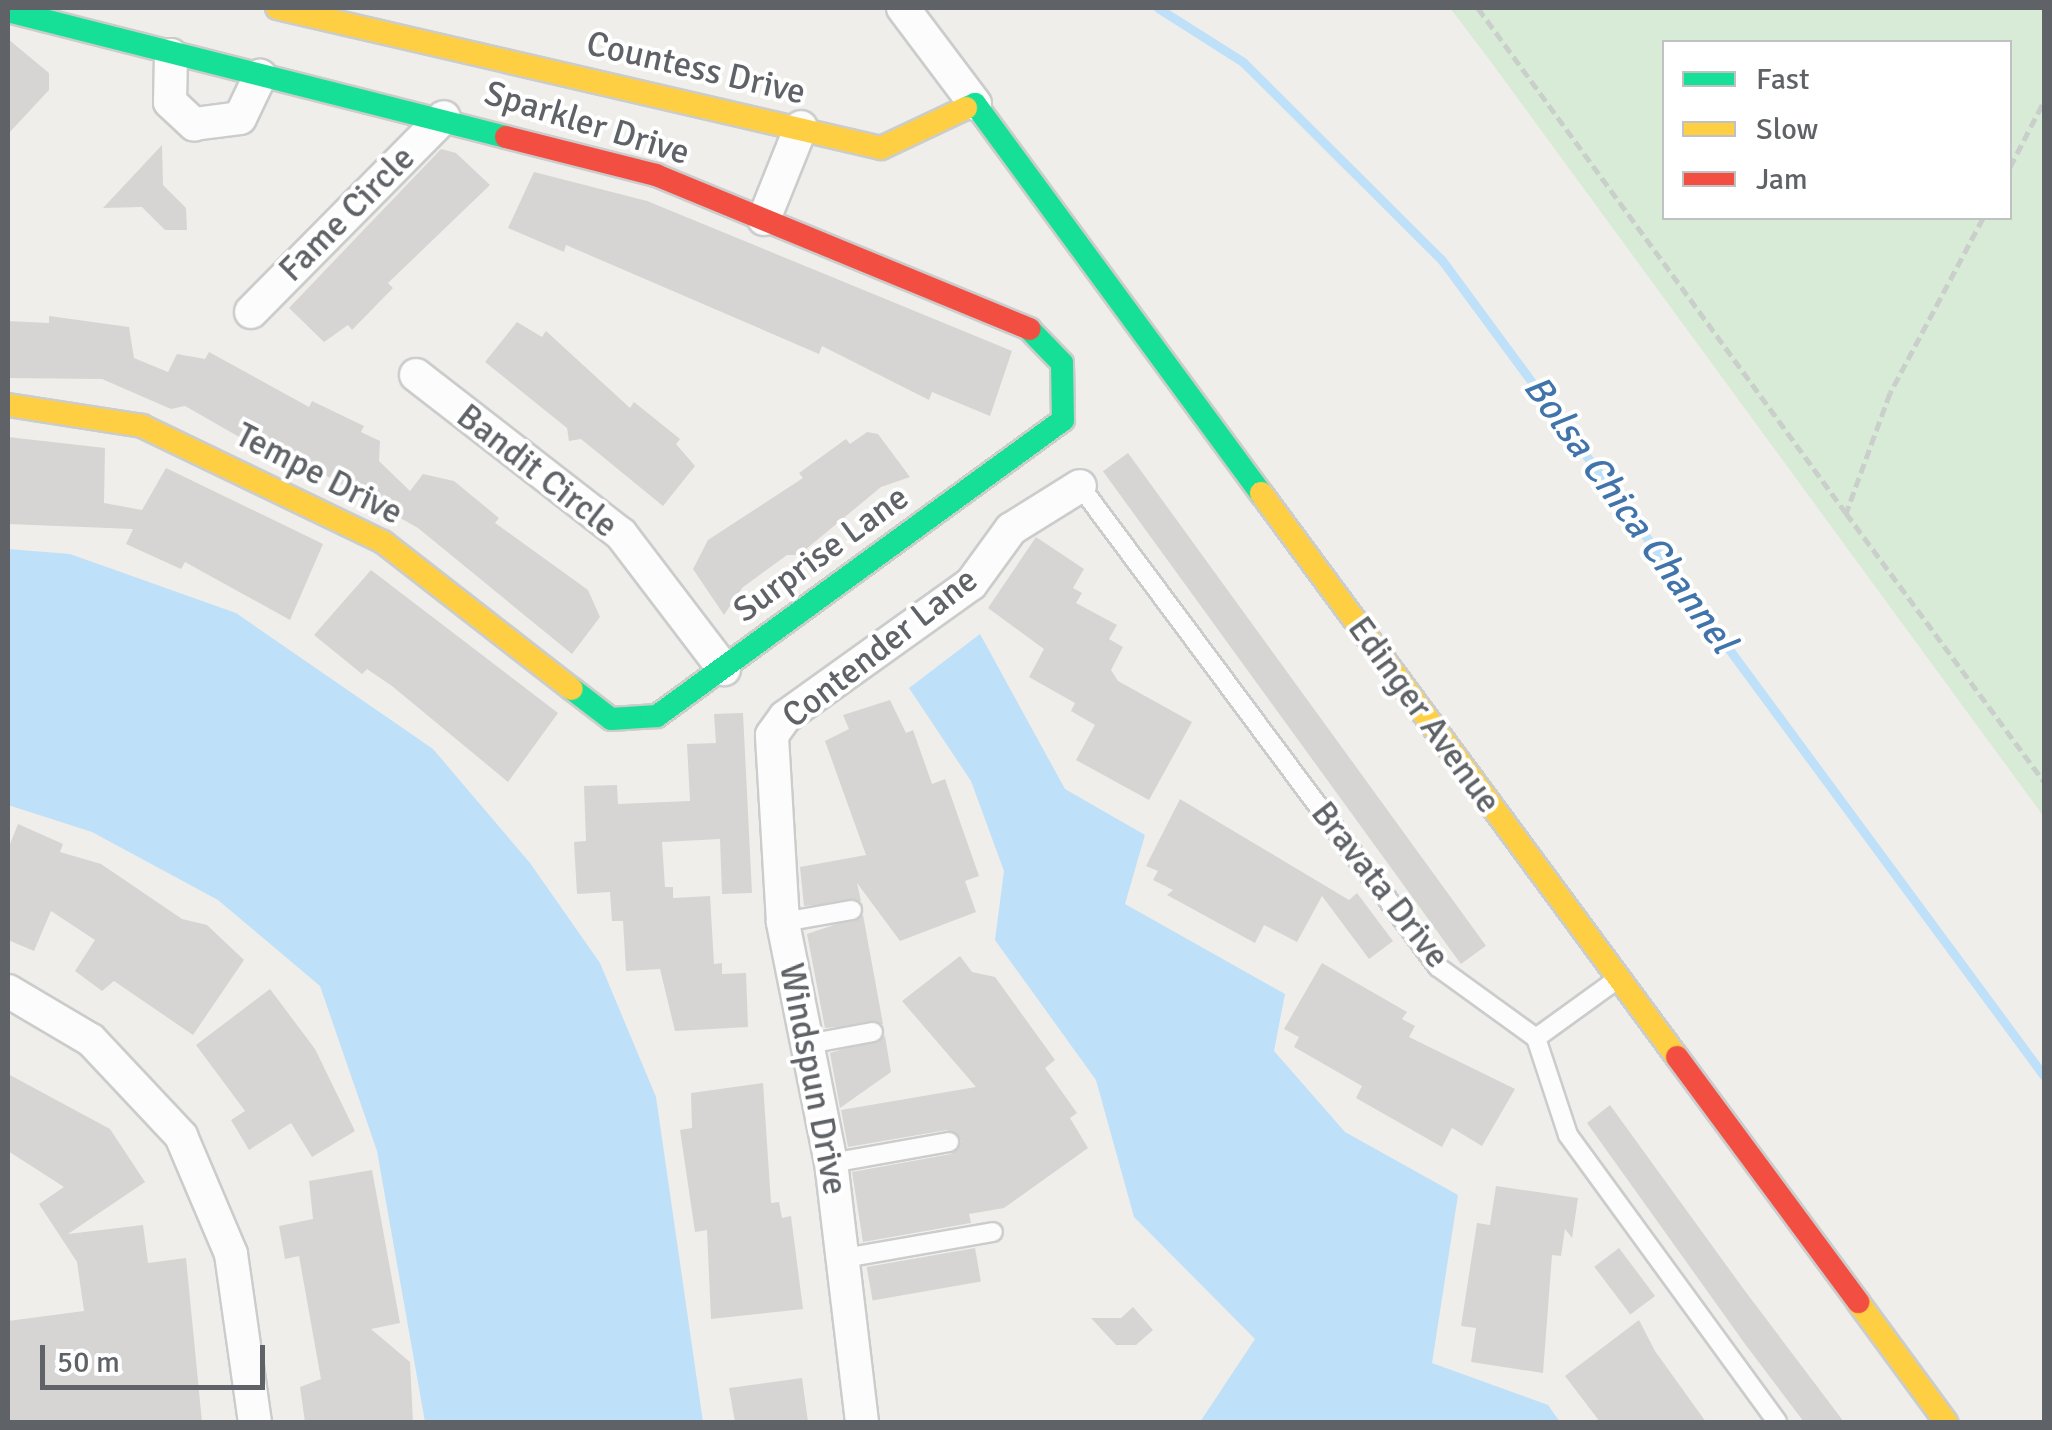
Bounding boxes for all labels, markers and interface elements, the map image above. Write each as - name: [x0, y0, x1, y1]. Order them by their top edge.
- street label: Countess Drive: [582, 22, 810, 114]
- legend: [1662, 40, 2012, 220]
- text: Fast: [1756, 61, 1809, 98]
- street label: Sparkler Drive: [480, 72, 694, 174]
- text: Slow: [1756, 111, 1818, 148]
- street label: Fame Circle: [270, 137, 424, 291]
- text: Jam: [1756, 161, 1808, 198]
- water label: Bolsa Chica Channel: [1514, 366, 1746, 662]
- street label: Bandit Circle: [448, 395, 626, 547]
- street label: Tempe Drive: [228, 414, 410, 534]
- street label: Surprise Lane: [725, 477, 917, 631]
- street label: Contender Lane: [774, 559, 986, 737]
- street label: Edinger Avenue: [1339, 609, 1509, 821]
- street label: Bravata Drive: [1302, 793, 1458, 977]
- street label: Windspun Drive: [770, 960, 856, 1198]
- scale bar: [45, 1325, 270, 1387]
- text: 50 m: [57, 1344, 120, 1381]

